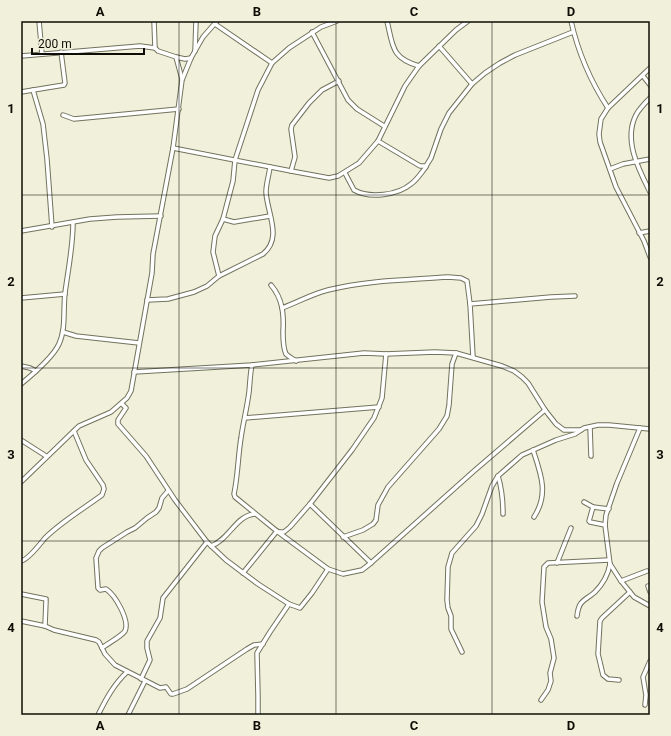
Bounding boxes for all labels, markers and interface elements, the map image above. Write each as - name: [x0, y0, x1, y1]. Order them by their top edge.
- text: A: [96, 4, 105, 19]
- text: B: [253, 4, 261, 19]
- text: C: [410, 4, 419, 19]
- text: D: [567, 4, 575, 19]
- scale bar: [32, 30, 144, 56]
- text: 200 m: [38, 37, 72, 51]
- text: 1: [7, 101, 15, 116]
- text: 1: [656, 101, 664, 116]
- text: 2: [7, 274, 15, 289]
- text: 2: [656, 274, 664, 289]
- text: 3: [7, 447, 15, 462]
- text: 3: [656, 447, 664, 462]
- text: 4: [7, 620, 15, 635]
- text: 4: [656, 620, 664, 635]
- text: A: [96, 718, 105, 733]
- text: B: [253, 718, 261, 733]
- text: C: [410, 718, 419, 733]
- text: D: [567, 718, 575, 733]

